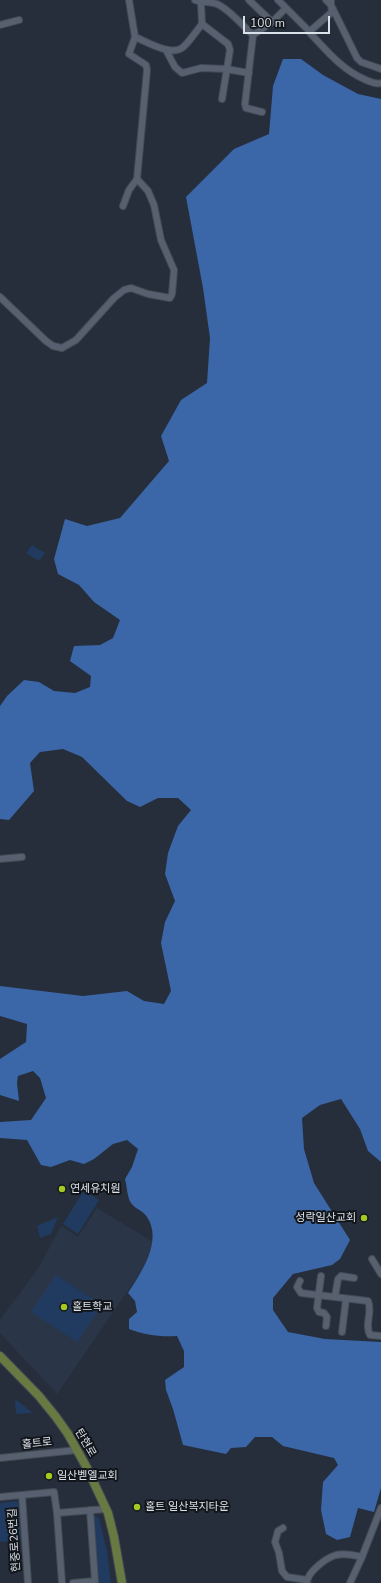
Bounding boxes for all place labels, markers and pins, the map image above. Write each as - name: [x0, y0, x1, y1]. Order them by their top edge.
- place label: 연세유치원: [70, 1182, 121, 1196]
- marker: 연세유치원: [57, 1184, 67, 1194]
- place label: 성락일산교회: [295, 1211, 356, 1225]
- marker: 성락일산교회: [359, 1213, 369, 1223]
- place label: 홀트학교: [72, 1300, 112, 1314]
- marker: 홀트학교: [59, 1302, 69, 1312]
- place label: 일산벧엘교회: [57, 1469, 118, 1483]
- marker: 일산벧엘교회: [44, 1471, 54, 1481]
- place label: 홀트 일산복지타운: [145, 1500, 229, 1514]
- marker: 홀트 일산복지타운: [132, 1502, 142, 1512]

